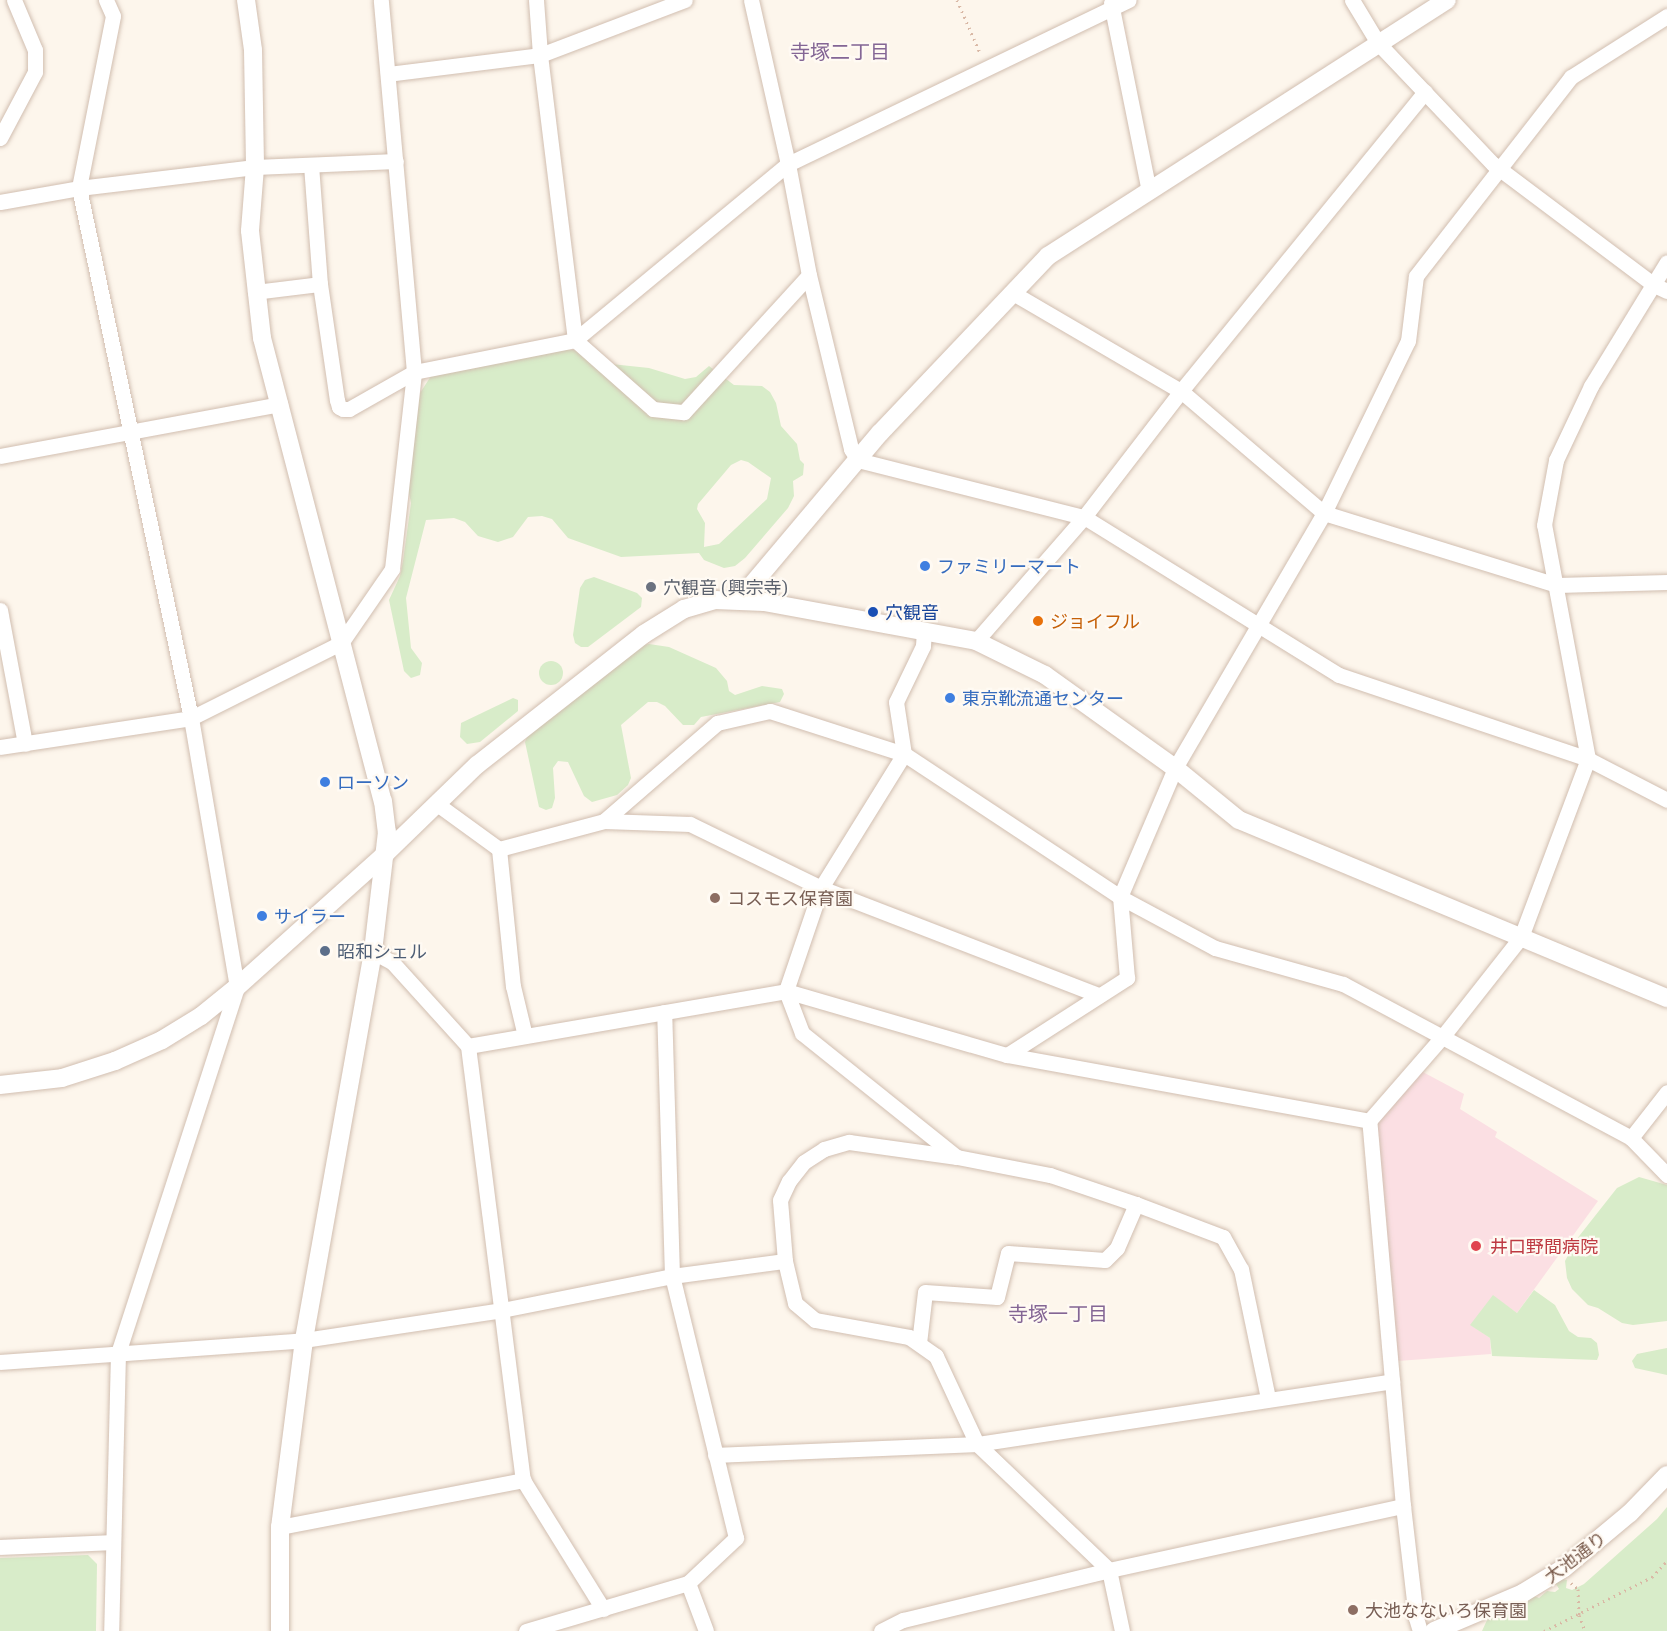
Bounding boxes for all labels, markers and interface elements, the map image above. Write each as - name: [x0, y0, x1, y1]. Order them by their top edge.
- district label: 寺塚二丁目: [790, 39, 890, 63]
- place label: ファミリーマート: [937, 555, 1081, 577]
- marker: ファミリーマート: [918, 559, 932, 573]
- place label: 穴観音 (興宗寺): [663, 576, 788, 598]
- marker: 穴観音 (興宗寺): [644, 580, 658, 594]
- place label: 穴観音: [885, 601, 939, 623]
- marker: 穴観音: [866, 605, 880, 619]
- place label: ジョイフル: [1050, 610, 1140, 632]
- marker: ジョイフル: [1031, 614, 1045, 628]
- place label: 東京靴流通センター: [962, 687, 1124, 709]
- marker: 東京靴流通センター: [943, 691, 957, 705]
- place label: ローソン: [337, 771, 409, 793]
- marker: ローソン: [318, 775, 332, 789]
- place label: コスモス保育園: [727, 887, 853, 909]
- marker: コスモス保育園: [708, 891, 722, 905]
- place label: サイラー: [274, 905, 346, 927]
- marker: サイラー: [255, 909, 269, 923]
- place label: 昭和シェル: [337, 940, 427, 962]
- marker: 昭和シェル: [318, 944, 332, 958]
- place label: 井口野間病院: [1490, 1235, 1598, 1257]
- marker: 井口野間病院: [1467, 1237, 1485, 1255]
- district label: 寺塚一丁目: [1008, 1301, 1108, 1325]
- street label: 大池通り: [1540, 1527, 1610, 1587]
- place label: 大池なないろ保育園: [1365, 1599, 1527, 1621]
- marker: 大池なないろ保育園: [1346, 1603, 1360, 1617]

